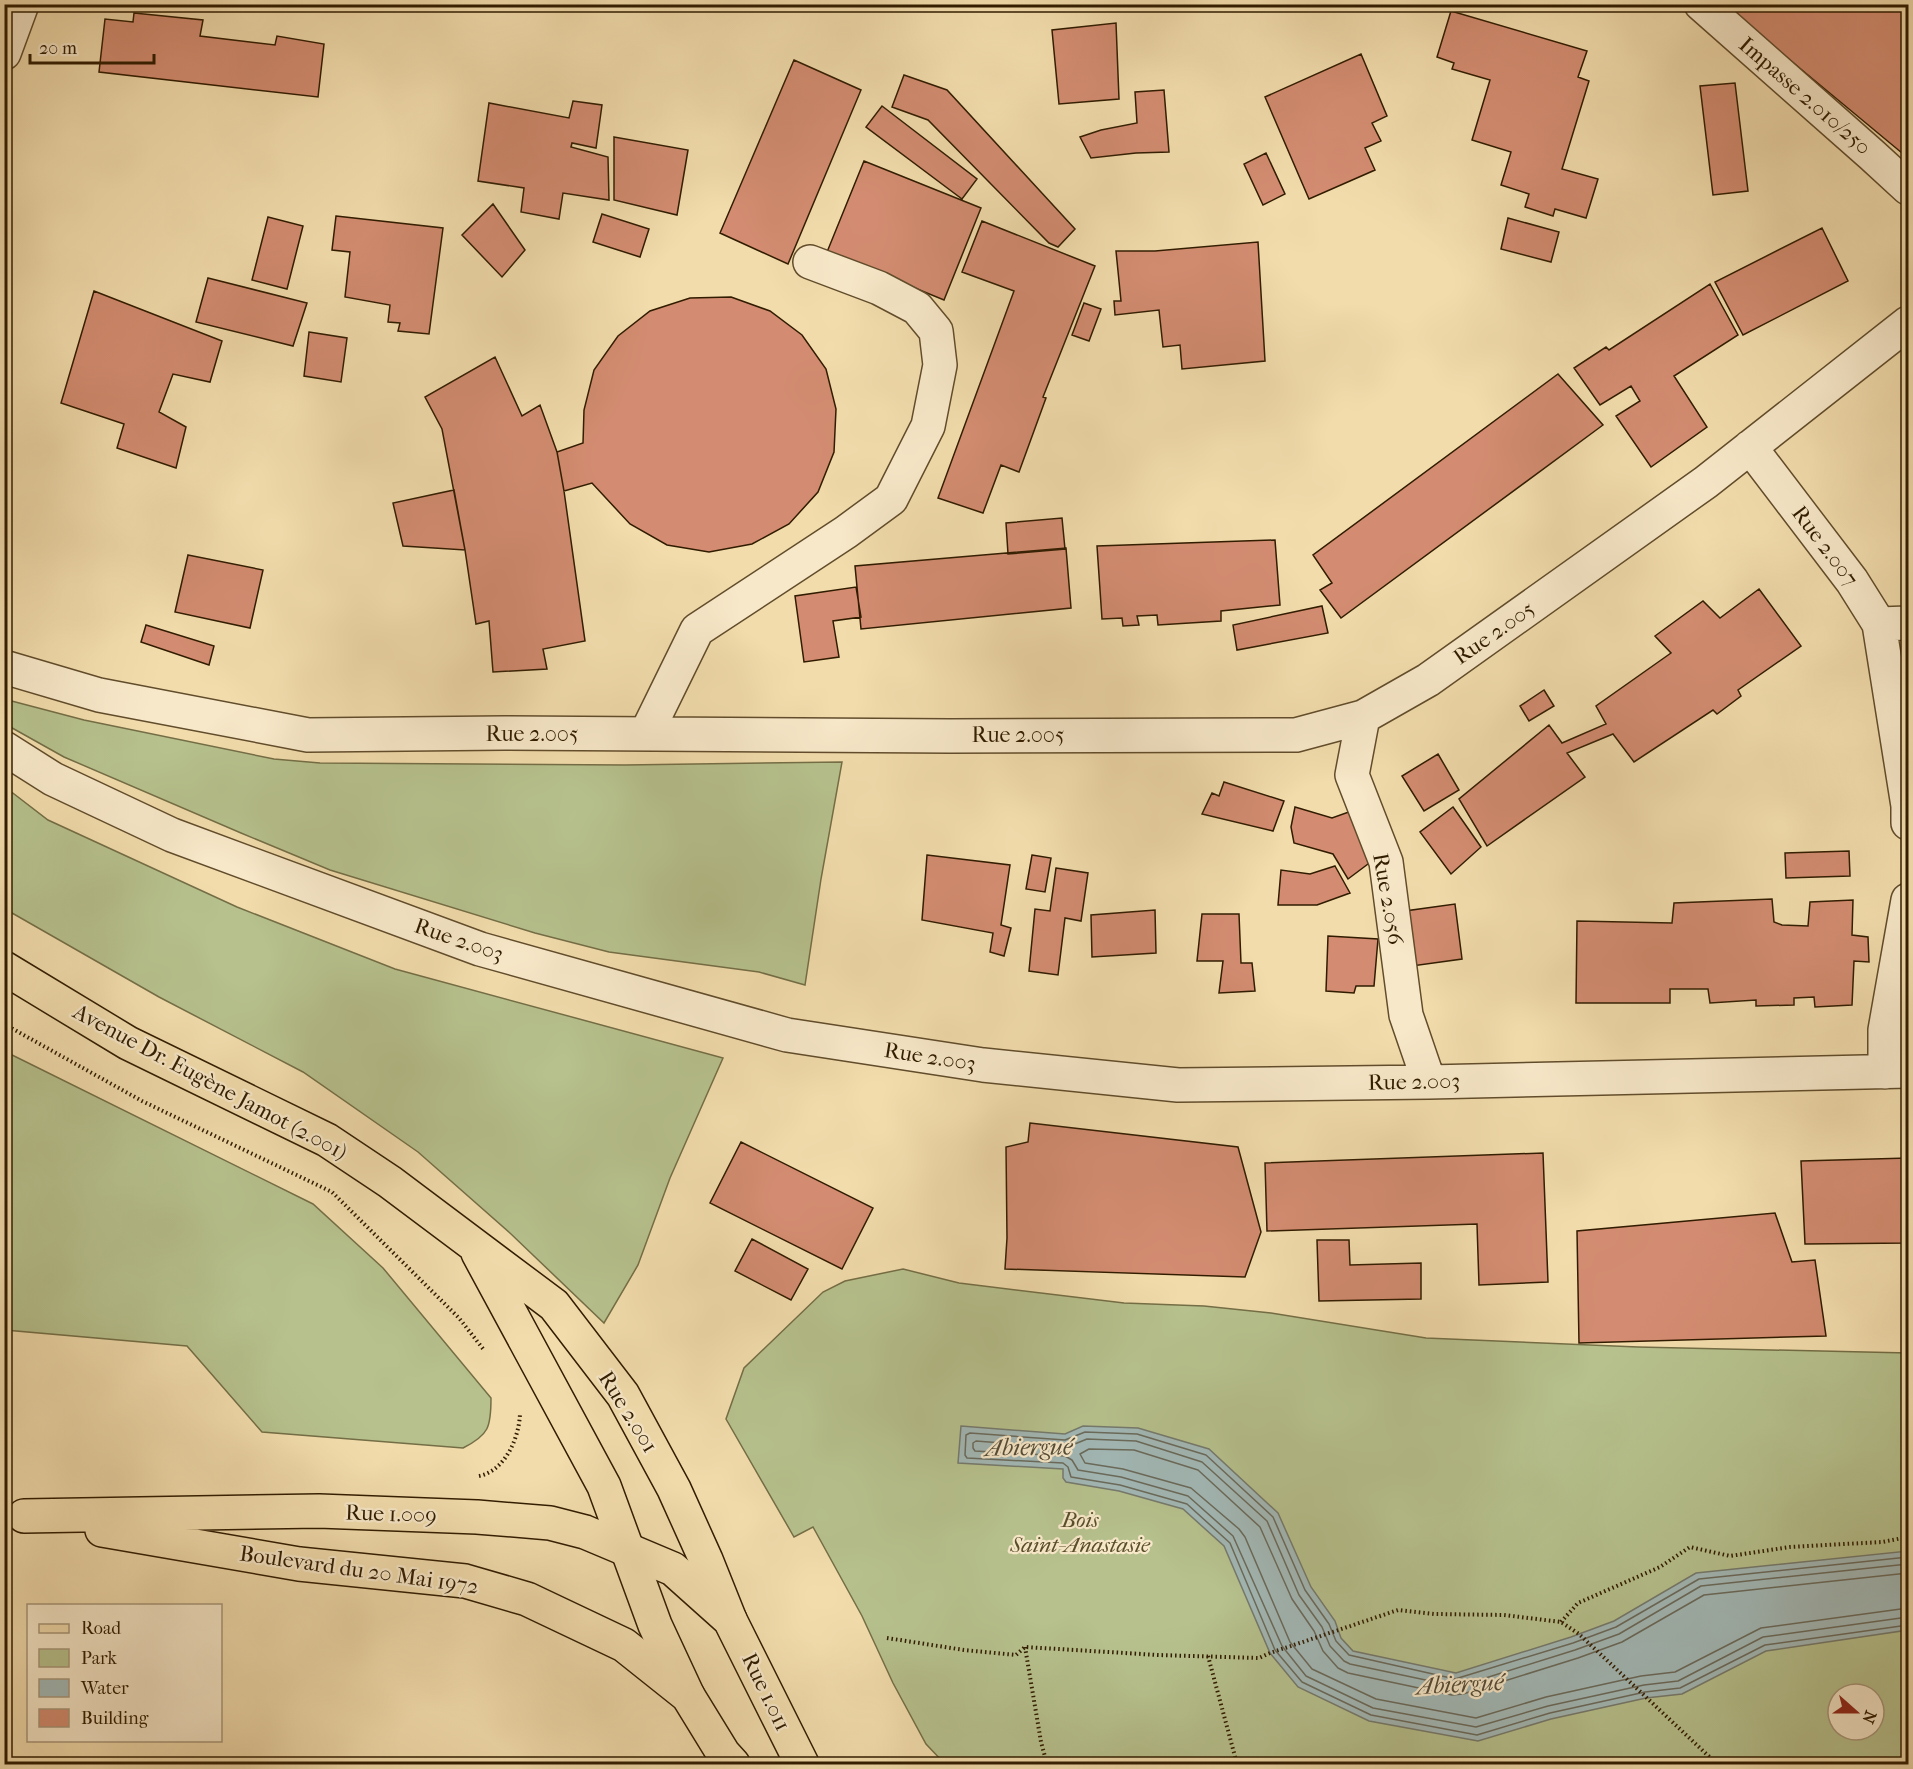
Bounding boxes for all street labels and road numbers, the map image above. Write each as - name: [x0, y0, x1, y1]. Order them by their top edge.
- street label: Impasse 2.010/250: [1734, 32, 1876, 160]
- street label: Rue 2.007: [1786, 501, 1864, 591]
- street label: Rue 2.005: [1448, 596, 1540, 670]
- street label: Rue 2.005: [486, 721, 578, 747]
- street label: Rue 2.005: [972, 722, 1064, 748]
- street label: Rue 2.056: [1367, 851, 1409, 947]
- street label: Rue 2.003: [411, 913, 507, 967]
- street label: Avenue Dr. Eugène Jamot (2.001): [68, 998, 351, 1165]
- street label: Rue 2.003: [882, 1037, 978, 1077]
- street label: Rue 2.003: [1368, 1068, 1460, 1096]
- street label: Rue 2.001: [593, 1366, 663, 1458]
- street label: Rue 1.009: [345, 1499, 437, 1529]
- street label: Boulevard du 20 Mai 1972: [238, 1540, 480, 1600]
- street label: Rue 1.011: [736, 1649, 796, 1735]

